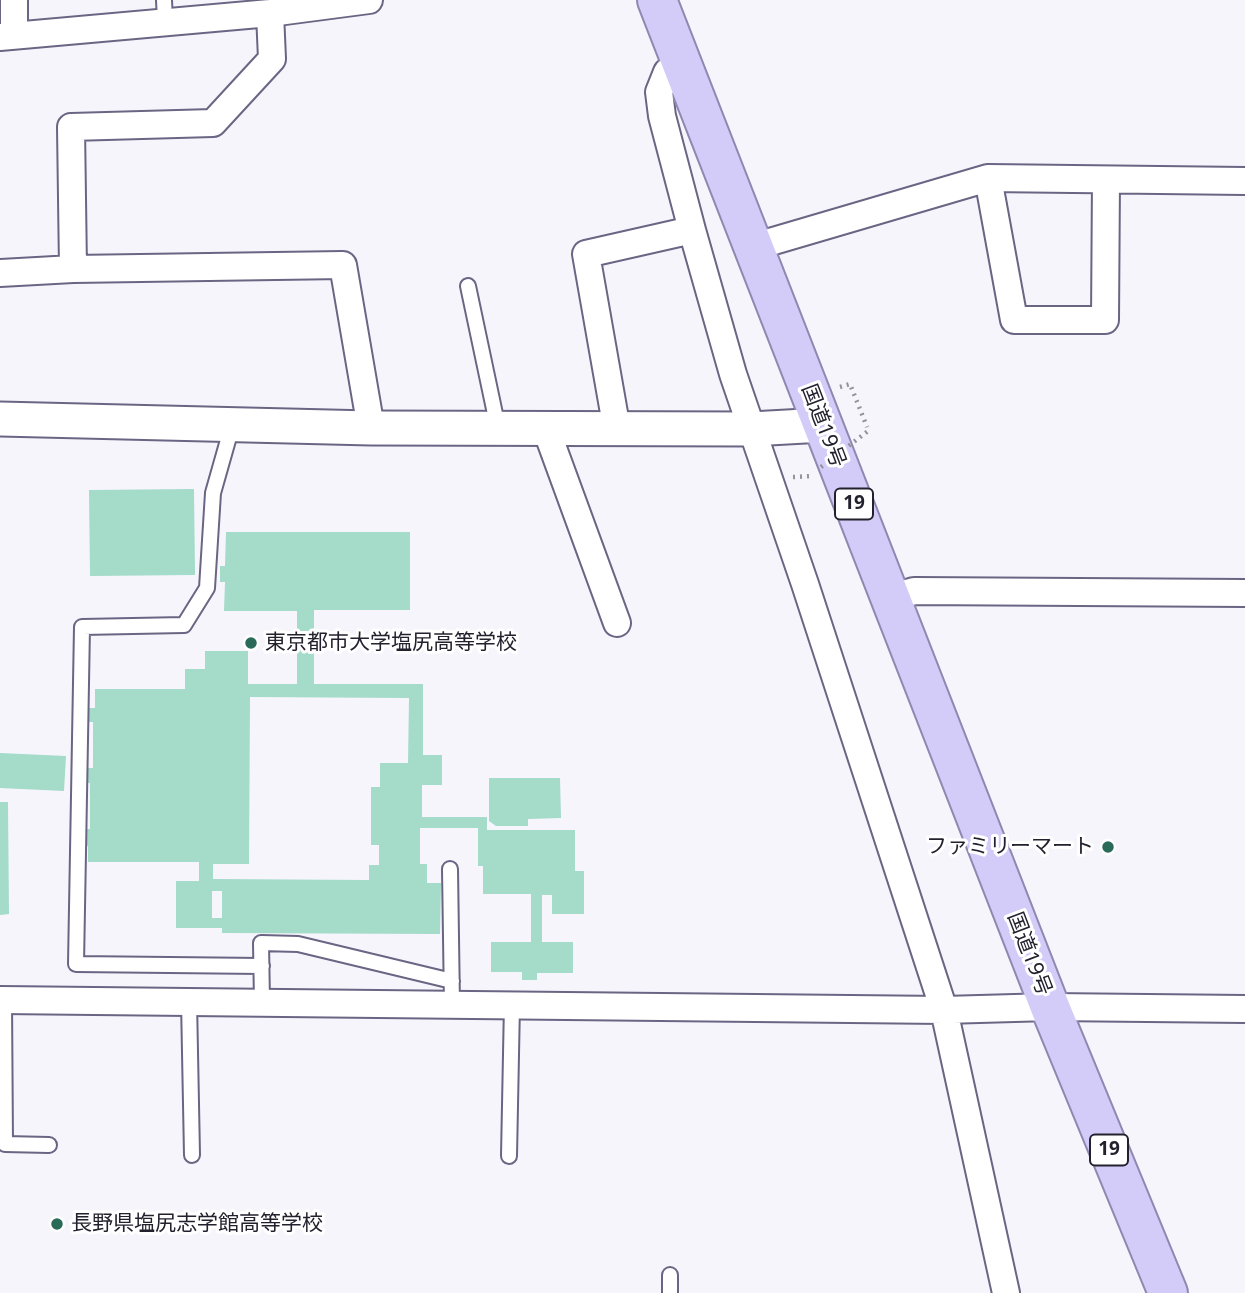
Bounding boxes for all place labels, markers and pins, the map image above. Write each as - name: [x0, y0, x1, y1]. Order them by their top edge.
- place label: 東京都市大学塩尻高等学校: [265, 630, 517, 656]
- marker: 東京都市大学塩尻高等学校: [243, 635, 259, 651]
- place label: ファミリーマート: [926, 834, 1094, 860]
- marker: ファミリーマート: [1100, 839, 1116, 855]
- place label: 長野県塩尻志学館高等学校: [71, 1211, 323, 1237]
- marker: 長野県塩尻志学館高等学校: [49, 1216, 65, 1232]

